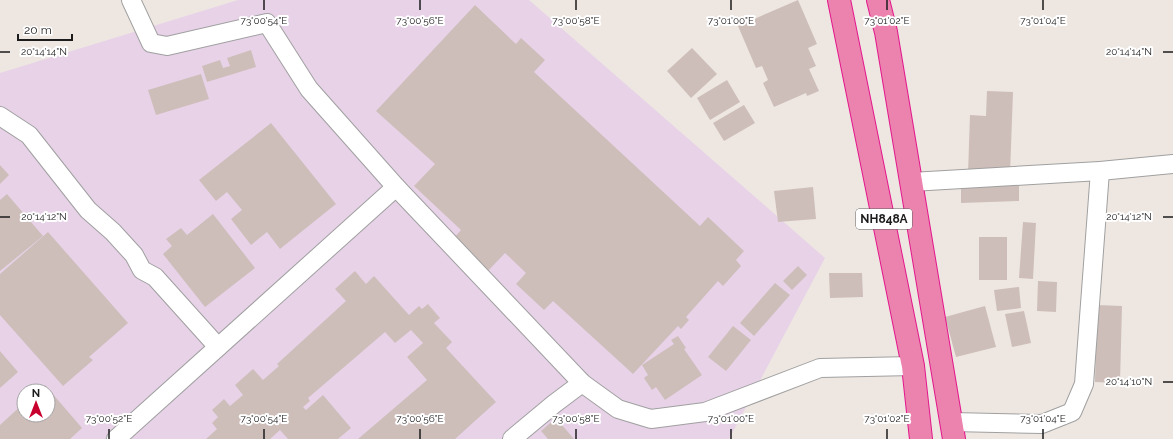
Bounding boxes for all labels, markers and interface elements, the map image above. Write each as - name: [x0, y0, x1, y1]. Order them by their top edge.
- text: 73°00'54"E: [241, 15, 287, 26]
- text: 73°00'56"E: [396, 15, 444, 26]
- text: 73°00'58"E: [552, 15, 600, 26]
- text: 73°01'00"E: [708, 15, 754, 26]
- text: 73°01'02"E: [864, 15, 910, 26]
- text: 73°01'04"E: [1020, 15, 1066, 26]
- scale bar: [18, 16, 72, 42]
- text: 20 m: [24, 23, 52, 37]
- text: 20°14'14"N: [21, 46, 67, 57]
- text: 20°14'14"N: [1106, 46, 1152, 57]
- road number: NH848A: [856, 209, 912, 229]
- text: 20°14'12"N: [21, 211, 67, 222]
- text: 20°14'12"N: [1106, 211, 1152, 222]
- text: 20°14'10"N: [1106, 376, 1152, 387]
- north arrow: [16, 383, 56, 423]
- text: N: [32, 387, 40, 400]
- text: 73°00'52"E: [86, 413, 132, 424]
- text: 73°00'54"E: [241, 413, 287, 424]
- text: 73°00'56"E: [396, 413, 444, 424]
- text: 73°00'58"E: [552, 413, 600, 424]
- text: 73°01'00"E: [708, 413, 754, 424]
- text: 73°01'02"E: [864, 413, 910, 424]
- text: 73°01'04"E: [1020, 413, 1066, 424]

